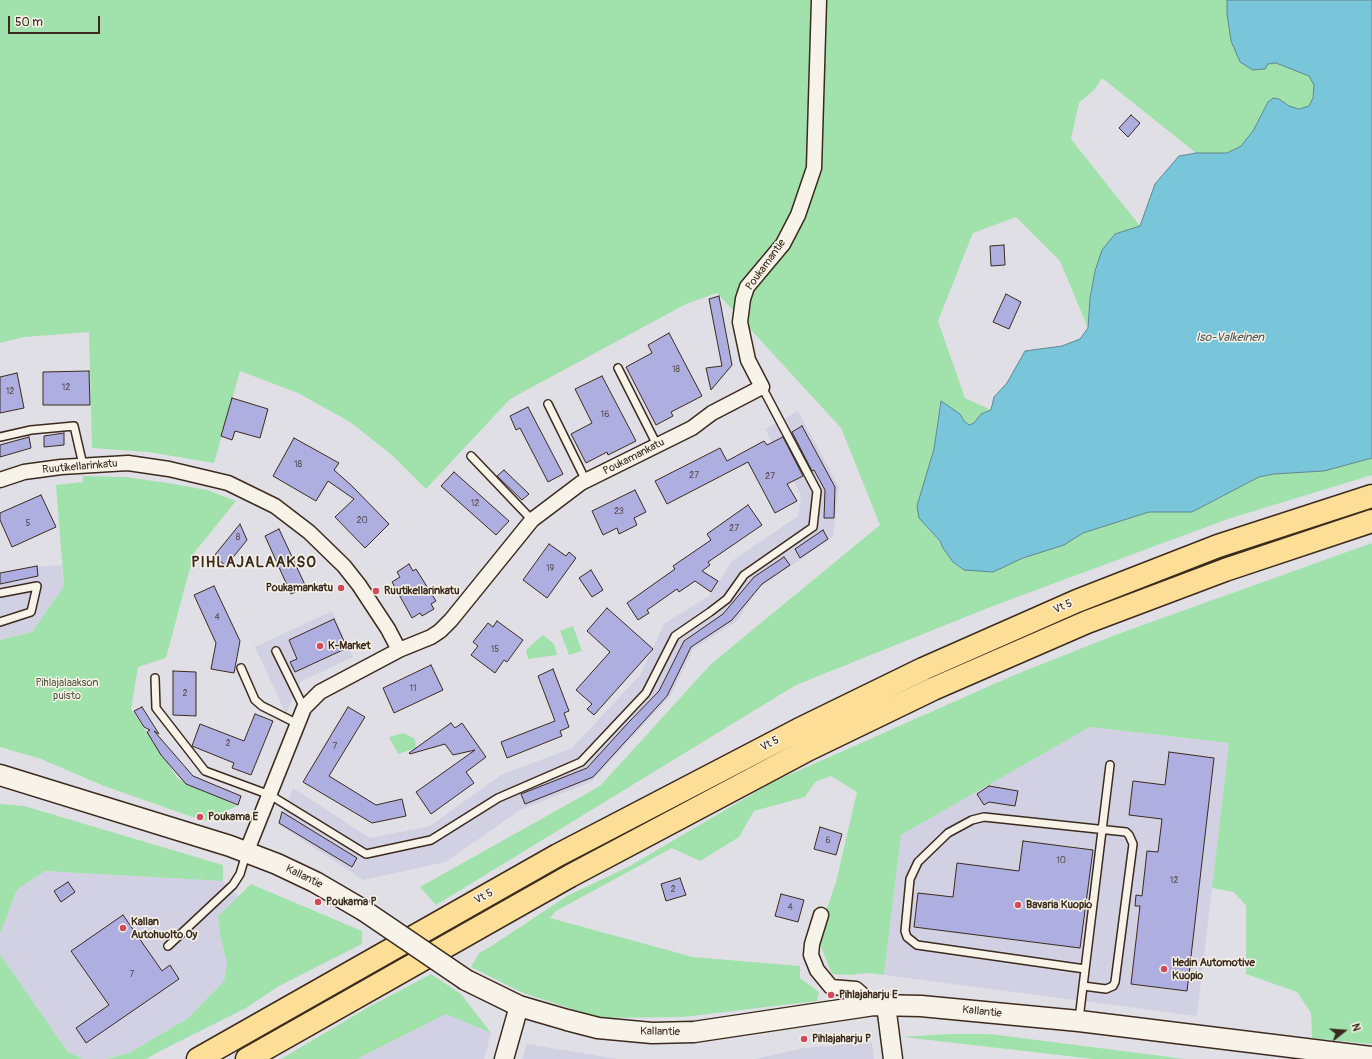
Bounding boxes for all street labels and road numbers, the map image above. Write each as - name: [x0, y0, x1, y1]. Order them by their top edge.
- street label: Poukamantie: [743, 237, 789, 293]
- street label: Poukamankatu: [601, 436, 667, 478]
- street label: Ruutikellarinkatu: [42, 457, 118, 477]
- street label: Vt 5: [1051, 597, 1075, 617]
- street label: Vt 5: [758, 734, 782, 754]
- street label: Kallantie: [283, 862, 325, 892]
- street label: Vt 5: [472, 887, 496, 907]
- street label: Kallantie: [962, 1003, 1002, 1021]
- street label: Kallantie: [640, 1025, 680, 1039]

